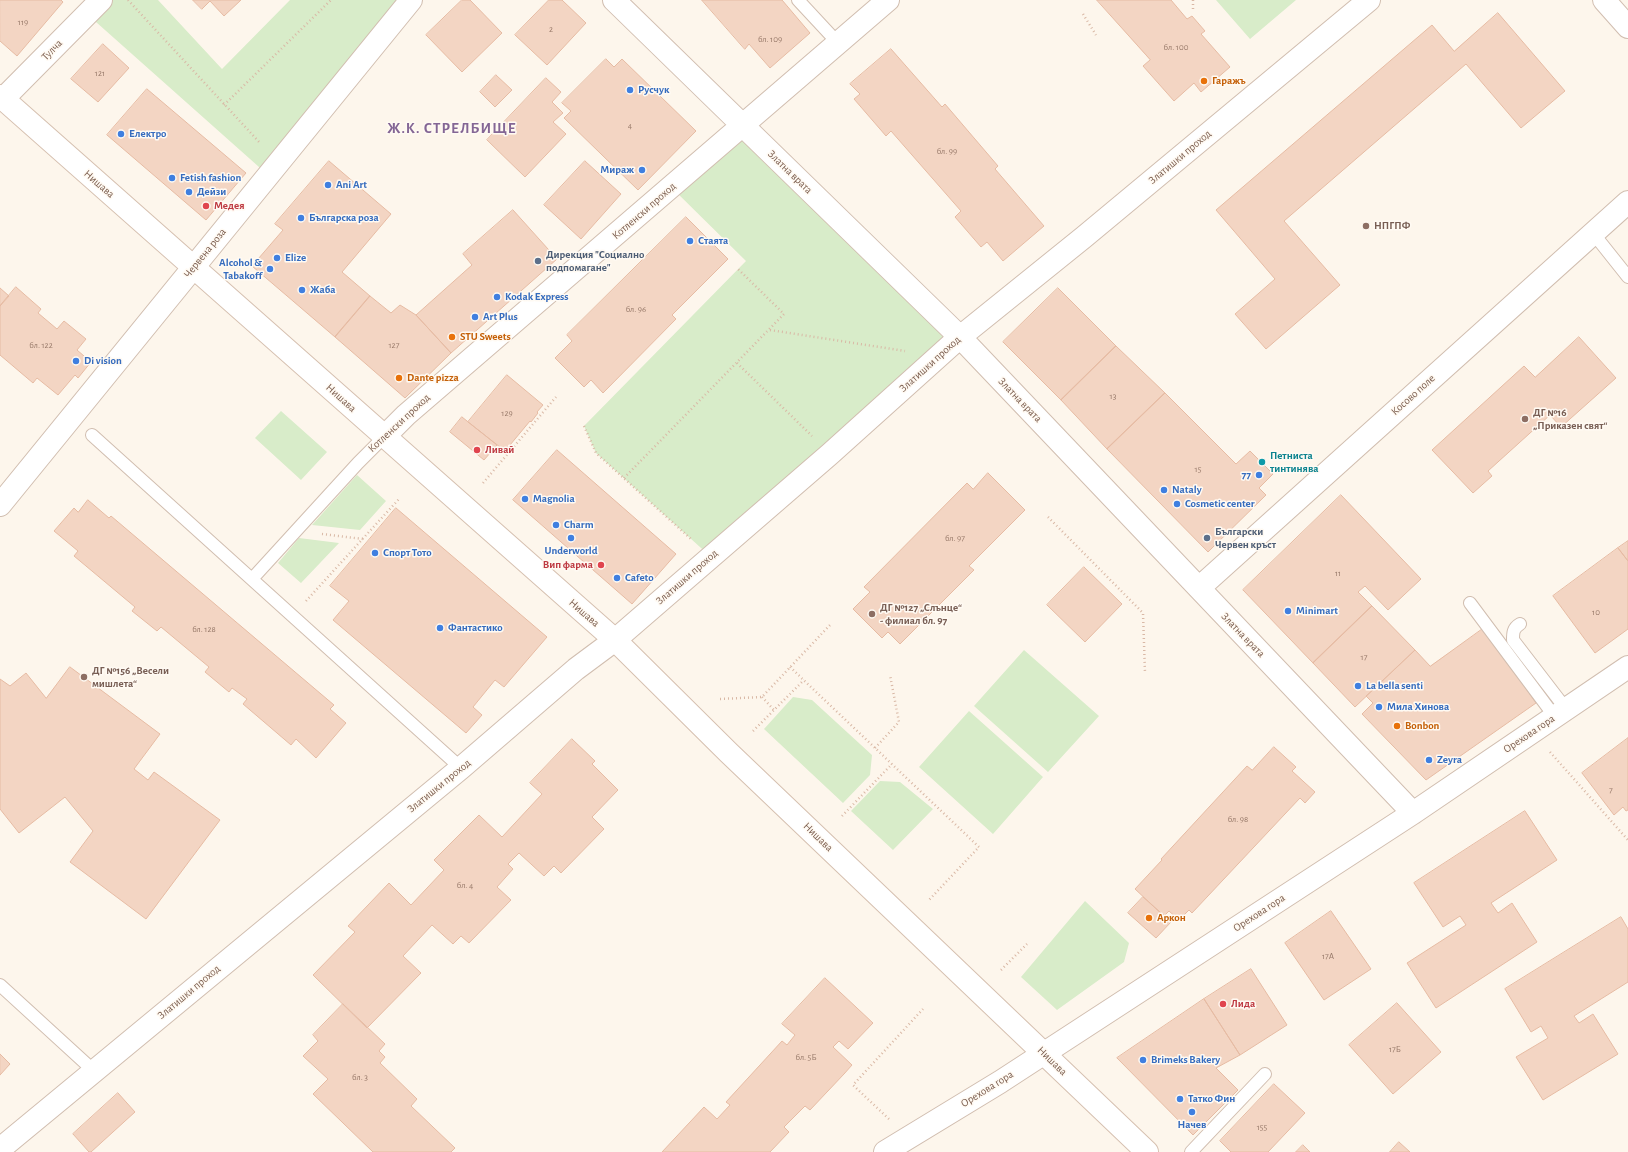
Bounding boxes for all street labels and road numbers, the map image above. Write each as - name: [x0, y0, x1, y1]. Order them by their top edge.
- street label: Тулча: [39, 37, 65, 63]
- street label: Златишки проход: [1146, 127, 1214, 187]
- street label: Златна врата: [765, 147, 815, 197]
- street label: Нишава: [81, 167, 117, 201]
- street label: Котленски проход: [609, 180, 679, 242]
- street label: Червена роза: [181, 226, 229, 280]
- street label: Златишки проход: [897, 333, 963, 395]
- street label: Косово поле: [1388, 372, 1438, 418]
- street label: Златна врата: [995, 375, 1045, 425]
- street label: Нишава: [323, 381, 359, 415]
- street label: Котленски проход: [365, 391, 433, 455]
- street label: Златишки проход: [653, 547, 721, 607]
- street label: Нишава: [566, 596, 602, 630]
- street label: Златна врата: [1218, 610, 1268, 660]
- street label: Орехова гора: [1501, 712, 1557, 756]
- street label: Златишки проход: [405, 756, 473, 816]
- street label: Нишава: [800, 820, 836, 854]
- street label: Орехова гора: [1230, 891, 1288, 935]
- street label: Златишки проход: [155, 962, 223, 1022]
- street label: Нишава: [1034, 1044, 1070, 1078]
- street label: Орехова гора: [958, 1068, 1016, 1110]

